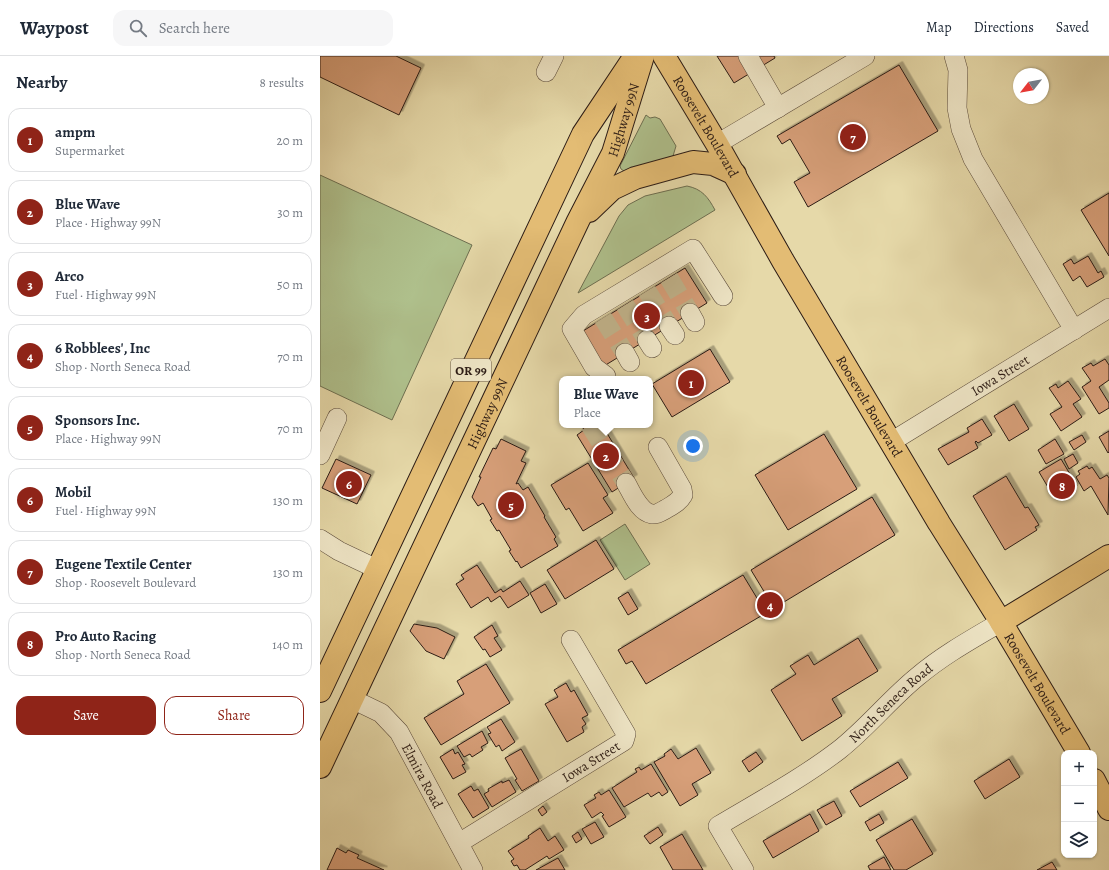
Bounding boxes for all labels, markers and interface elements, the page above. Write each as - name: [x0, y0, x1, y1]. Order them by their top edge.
- search box: [113, 10, 393, 46]
- text: Waypost: [20, 15, 89, 41]
- icon: search: [127, 17, 149, 39]
- text: Search here: [159, 18, 230, 38]
- text: Map: [926, 18, 952, 37]
- text: Directions: [974, 18, 1034, 37]
- text: Saved: [1056, 18, 1089, 37]
- north arrow: [1013, 68, 1049, 104]
- text: Nearby: [16, 71, 67, 94]
- street label: Roosevelt Boulevard: [668, 72, 743, 181]
- text: 8 results: [260, 74, 304, 91]
- street label: Highway 99N: [603, 81, 644, 159]
- text: ampm: [55, 122, 95, 142]
- pin: 7: [840, 122, 866, 152]
- text: 1: [28, 132, 32, 149]
- text: 20 m: [277, 132, 303, 149]
- text: Supermarket: [55, 142, 125, 159]
- text: Blue Wave: [55, 194, 120, 214]
- text: 2: [27, 204, 33, 221]
- text: 30 m: [277, 204, 303, 221]
- text: Place · Highway 99N: [55, 214, 161, 231]
- text: Arco: [55, 266, 84, 286]
- text: 3: [27, 276, 33, 293]
- text: 50 m: [277, 276, 303, 293]
- text: Fuel · Highway 99N: [55, 286, 156, 303]
- pin: 3: [634, 301, 660, 331]
- text: 6 Robblees', Inc: [55, 338, 150, 358]
- text: 4: [27, 348, 33, 365]
- text: 70 m: [277, 348, 303, 365]
- street label: Iowa Street: [968, 350, 1033, 401]
- street label: Roosevelt Boulevard: [831, 352, 907, 461]
- text: Shop · North Seneca Road: [55, 358, 191, 375]
- road number: OR 99: [451, 359, 491, 381]
- pin: 1: [678, 368, 704, 398]
- street label: Highway 99N: [463, 375, 512, 452]
- popup: [559, 376, 653, 428]
- text: Blue Wave: [573, 384, 639, 404]
- text: Place: [573, 404, 601, 421]
- text: Sponsors Inc.: [55, 410, 140, 430]
- text: 5: [27, 420, 33, 437]
- text: 70 m: [277, 420, 303, 437]
- text: Place · Highway 99N: [55, 430, 161, 447]
- your location: [683, 436, 703, 456]
- pin: 2: [593, 441, 619, 471]
- pin: 6: [336, 469, 362, 499]
- pin: 8: [1049, 471, 1075, 501]
- text: Mobil: [55, 482, 91, 502]
- pin: 5: [498, 490, 524, 520]
- text: 6: [27, 492, 33, 509]
- text: 130 m: [273, 492, 303, 509]
- text: Fuel · Highway 99N: [55, 502, 156, 519]
- text: Eugene Textile Center: [55, 554, 192, 574]
- text: 7: [27, 564, 33, 581]
- text: 130 m: [273, 564, 303, 581]
- text: Shop · Roosevelt Boulevard: [55, 574, 196, 591]
- pin: 4: [757, 590, 783, 620]
- text: Pro Auto Racing: [55, 626, 156, 646]
- street label: Roosevelt Boulevard: [999, 629, 1075, 738]
- text: 8: [27, 636, 33, 653]
- text: 140 m: [272, 636, 303, 653]
- text: Shop · North Seneca Road: [55, 646, 191, 663]
- street label: North Seneca Road: [845, 659, 937, 747]
- button: Save: [16, 696, 156, 735]
- button: Share: [164, 696, 304, 735]
- street label: Iowa Street: [558, 737, 624, 787]
- street label: Elmira Road: [397, 740, 447, 812]
- map controls: [1061, 750, 1097, 858]
- button: +: [1061, 750, 1097, 786]
- button: −: [1061, 786, 1097, 822]
- button: layers: [1061, 822, 1097, 858]

